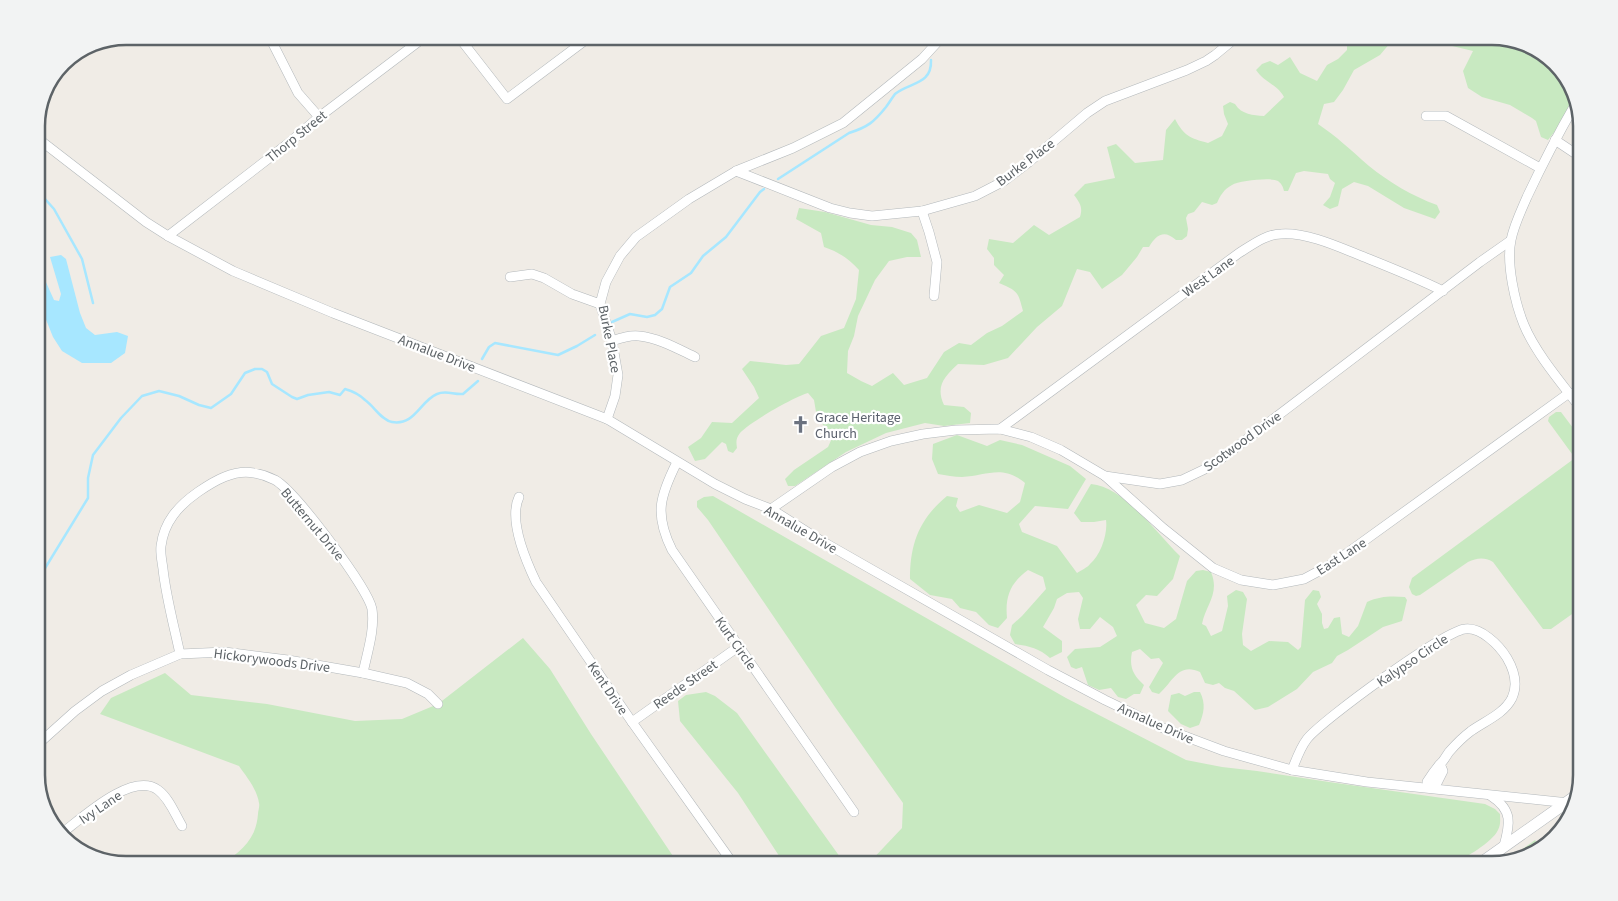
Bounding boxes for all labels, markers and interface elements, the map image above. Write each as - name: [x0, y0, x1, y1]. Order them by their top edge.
- street label: Thorp Street: [262, 106, 332, 168]
- street label: Burke Place: [992, 134, 1059, 191]
- street label: West Lane: [1179, 251, 1239, 302]
- street label: Burke Place: [593, 304, 625, 375]
- street label: Annalue Drive: [395, 330, 478, 378]
- street label: Scotwood Drive: [1200, 407, 1286, 477]
- place label: Grace Heritage Church: [815, 408, 901, 444]
- church icon: Grace Heritage Church: [791, 415, 811, 435]
- street label: Butternut Drive: [276, 484, 349, 566]
- street label: Annalue Drive: [760, 501, 841, 559]
- street label: East Lane: [1313, 533, 1371, 580]
- street label: Kurt Circle: [709, 613, 761, 674]
- street label: Kalypso Circle: [1373, 629, 1452, 692]
- street label: Hickorywoods Drive: [213, 644, 331, 678]
- street label: Reede Street: [649, 655, 722, 714]
- street label: Kent Drive: [582, 658, 632, 719]
- street label: Annalue Drive: [1114, 698, 1197, 750]
- street label: Ivy Lane: [75, 786, 126, 830]

